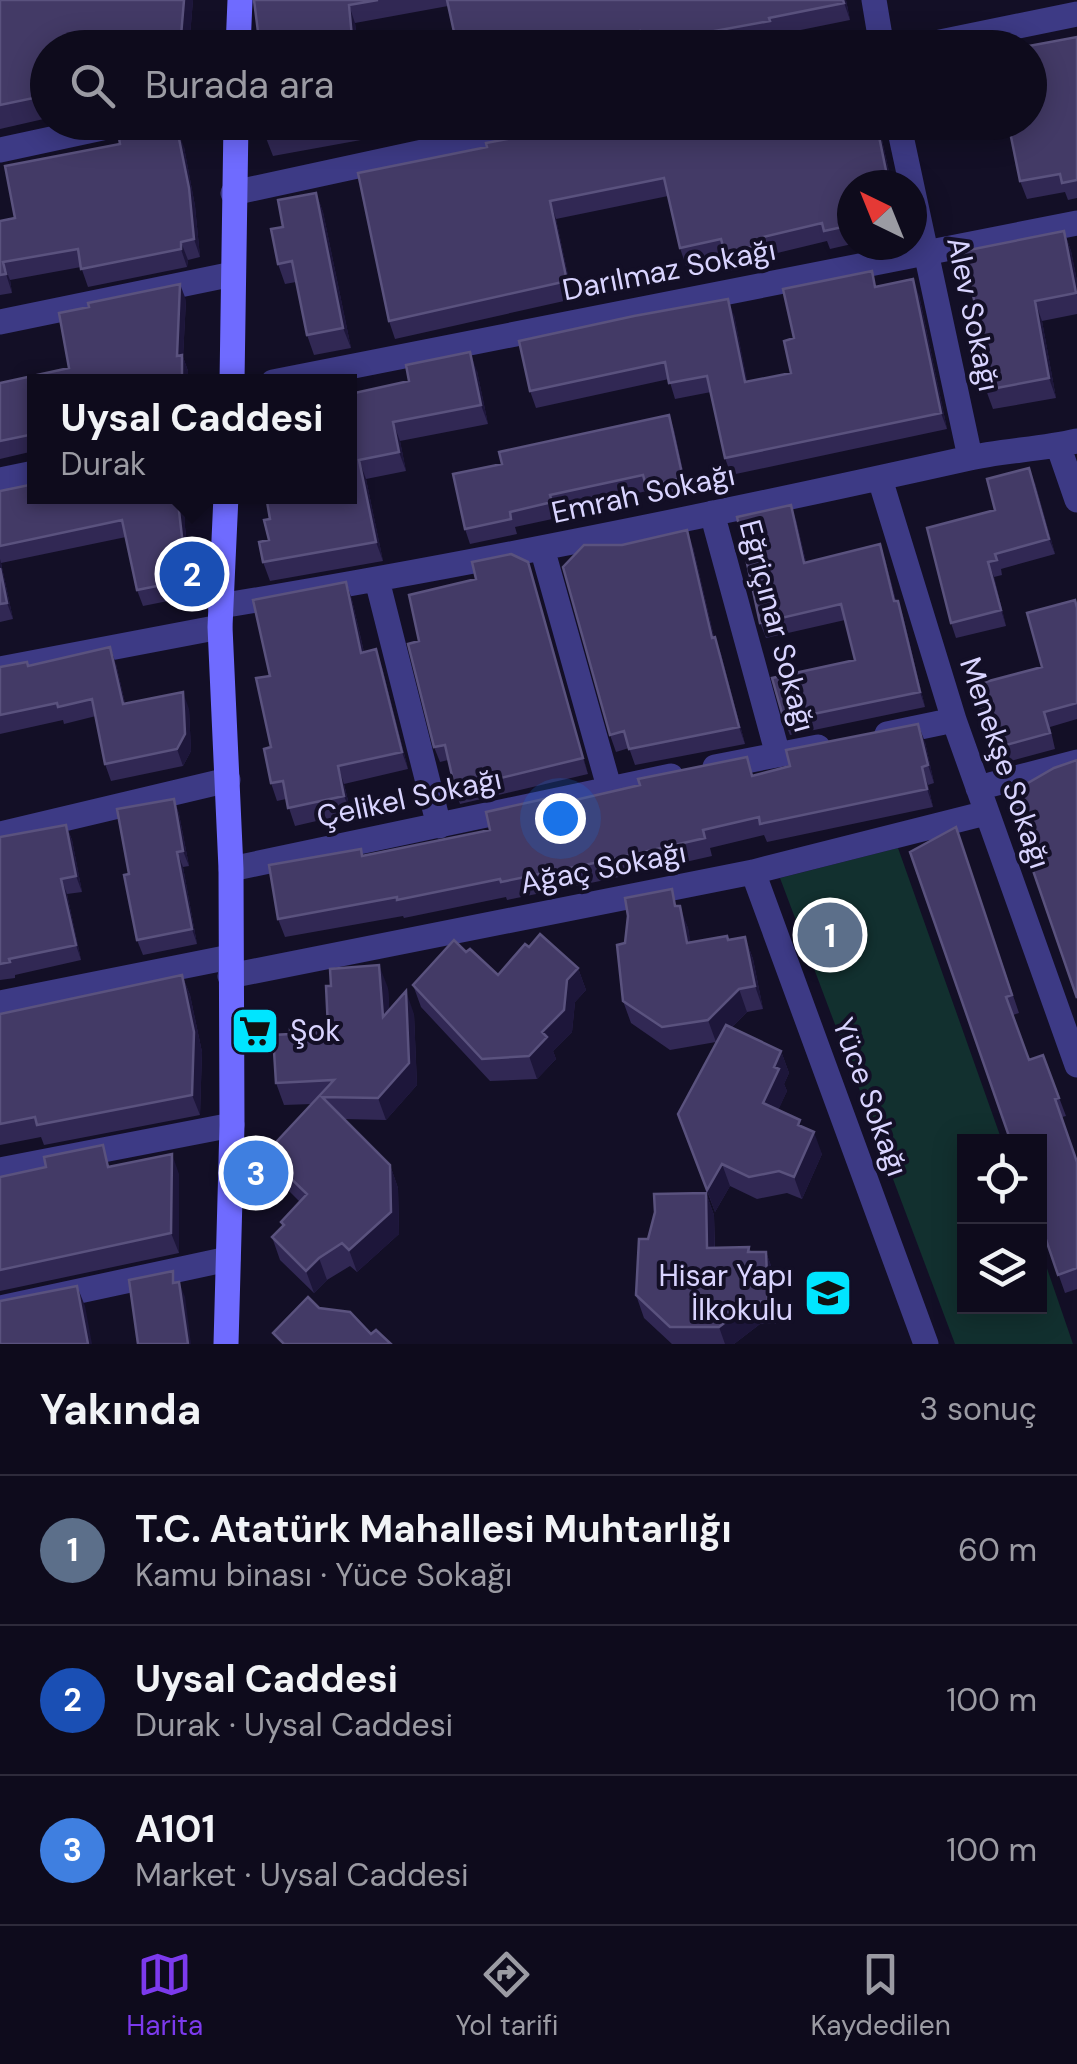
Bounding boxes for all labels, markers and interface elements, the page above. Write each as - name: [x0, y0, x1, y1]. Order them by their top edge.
- search box: [30, 30, 1047, 140]
- icon: search: [65, 58, 120, 113]
- text: Burada ara: [145, 60, 334, 110]
- north arrow: [837, 170, 927, 260]
- street label: Darılmaz Sokağı: [559, 230, 779, 309]
- street label: Alev Sokağı: [938, 233, 1009, 395]
- popup: [27, 374, 357, 504]
- text: Uysal Caddesi: [61, 393, 323, 443]
- text: Durak: [61, 443, 146, 485]
- street label: Emrah Sokağı: [548, 455, 738, 532]
- street label: Eğriçınar Sokağı: [730, 516, 825, 736]
- pin: 2: [160, 536, 224, 612]
- street label: Menekşe Sokağı: [951, 652, 1060, 874]
- street label: Çelikel Sokağı: [313, 759, 505, 836]
- your location: [535, 793, 586, 844]
- street label: Ağaç Sokağı: [517, 832, 689, 903]
- pin: 1: [798, 898, 862, 972]
- supermarket icon: Şok: [229, 1005, 281, 1057]
- place label: Şok: [290, 1011, 340, 1050]
- street label: Yüce Sokağı: [824, 1012, 917, 1181]
- map controls: [957, 1134, 1047, 1314]
- button: locate: [957, 1134, 1047, 1224]
- pin: 3: [224, 1136, 288, 1210]
- button: layers: [957, 1224, 1047, 1314]
- place label: Hisar Yapı İlkokulu: [658, 1256, 793, 1329]
- school or university icon: Hisar Yapı İlkokulu: [802, 1267, 854, 1319]
- text: Yakında: [40, 1382, 201, 1437]
- text: 3 sonuç: [920, 1388, 1037, 1430]
- text: T.C. Atatürk Mahallesi Muhtarlığı: [135, 1504, 732, 1554]
- text: 1: [67, 1529, 78, 1571]
- text: 60 m: [958, 1529, 1037, 1571]
- text: Kamu binası · Yüce Sokağı: [135, 1554, 512, 1596]
- text: Uysal Caddesi: [135, 1654, 398, 1704]
- text: 2: [63, 1679, 82, 1721]
- text: 100 m: [946, 1679, 1037, 1721]
- text: Durak · Uysal Caddesi: [135, 1704, 453, 1746]
- text: A101: [135, 1804, 215, 1854]
- text: 3: [63, 1829, 82, 1871]
- text: 100 m: [946, 1829, 1037, 1871]
- text: Market · Uysal Caddesi: [135, 1854, 468, 1896]
- tab: Harita: [126, 1947, 203, 2044]
- tab: Yol tarifi: [456, 1947, 558, 2044]
- tab: Kaydedilen: [811, 1947, 951, 2044]

